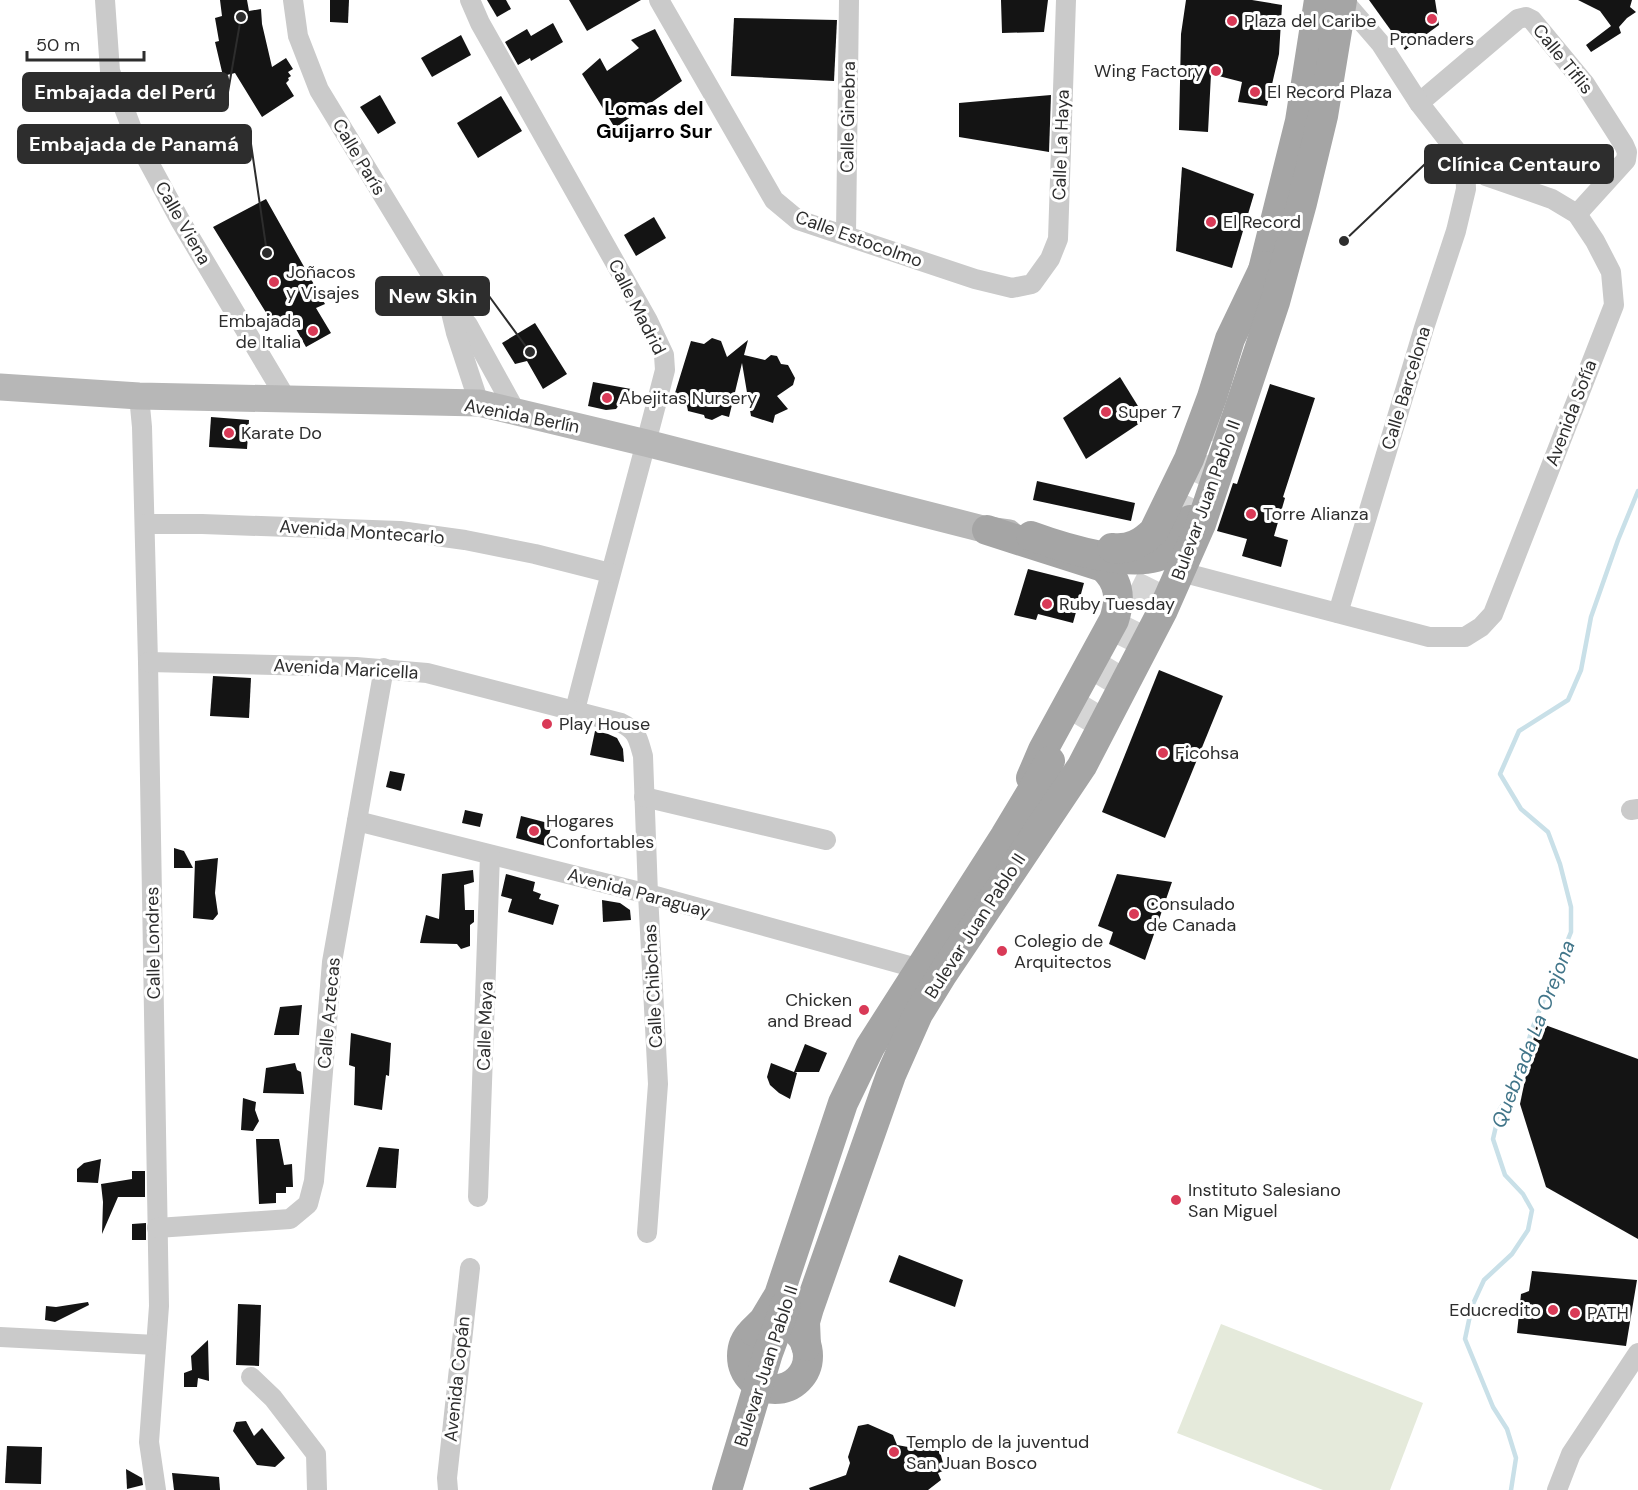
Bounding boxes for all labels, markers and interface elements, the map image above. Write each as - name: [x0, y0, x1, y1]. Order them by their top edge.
- place label: Plaza del Caribe: [1244, 9, 1377, 33]
- marker: Pronaders: [1425, 12, 1439, 26]
- marker: Plaza del Caribe: [1225, 14, 1239, 28]
- street label: Calle Tiflis: [1527, 19, 1599, 99]
- scale bar: [27, 24, 144, 62]
- place label: Pronaders: [1390, 27, 1474, 51]
- text: 50 m: [36, 33, 80, 57]
- place label: Wing Factory: [1094, 59, 1204, 83]
- street label: Calle Ginebra: [835, 61, 861, 173]
- marker: Wing Factory: [1209, 64, 1223, 78]
- callout: Embajada del Perú: [23, 73, 228, 111]
- text: Embajada del Perú: [34, 79, 216, 105]
- place label: El Record Plaza: [1267, 80, 1392, 104]
- marker: El Record Plaza: [1248, 85, 1262, 99]
- street label: Calle La Haya: [1047, 89, 1075, 201]
- district label: Lomas del Guijarro Sur: [596, 95, 712, 144]
- street label: Calle París: [327, 114, 391, 200]
- callout: Embajada de Panamá: [18, 125, 251, 163]
- text: Embajada de Panamá: [29, 131, 239, 157]
- callout: Clínica Centauro: [1425, 145, 1613, 183]
- text: Clínica Centauro: [1437, 151, 1601, 177]
- street label: Calle Viena: [149, 177, 217, 269]
- street label: Calle Estocolmo: [792, 205, 926, 273]
- place label: El Record: [1223, 210, 1301, 234]
- marker: El Record: [1204, 215, 1218, 229]
- street label: Calle Madrid: [603, 255, 671, 359]
- place label: Joñacos y Visajes: [286, 260, 360, 305]
- marker: Joñacos y Visajes: [267, 275, 281, 289]
- callout: New Skin: [376, 277, 489, 315]
- text: New Skin: [389, 283, 477, 309]
- place label: Embajada de Italia: [218, 309, 301, 354]
- street label: Calle Barcelona: [1376, 323, 1436, 453]
- marker: Embajada de Italia: [306, 324, 320, 338]
- street label: Avenida Sofía: [1540, 356, 1602, 470]
- place label: Abejitas Nursery: [619, 386, 757, 410]
- marker: Abejitas Nursery: [600, 391, 614, 405]
- street label: Avenida Berlín: [462, 393, 582, 439]
- place label: Super 7: [1118, 400, 1181, 424]
- marker: Super 7: [1099, 405, 1113, 419]
- street label: Bulevar Juan Pablo II: [1166, 417, 1246, 583]
- place label: Karate Do: [241, 421, 322, 445]
- marker: Karate Do: [222, 426, 236, 440]
- place label: Torre Alianza: [1263, 502, 1369, 526]
- marker: Torre Alianza: [1244, 507, 1258, 521]
- street label: Avenida Montecarlo: [279, 514, 445, 550]
- place label: Ruby Tuesday: [1059, 592, 1175, 616]
- marker: Ruby Tuesday: [1040, 597, 1054, 611]
- street label: Avenida Maricella: [273, 653, 419, 685]
- place label: Play House: [559, 712, 650, 736]
- marker: Play House: [540, 717, 554, 731]
- place label: Ficohsa: [1175, 741, 1239, 765]
- marker: Ficohsa: [1156, 746, 1170, 760]
- place label: Hogares Confortables: [546, 809, 654, 854]
- marker: Hogares Confortables: [527, 824, 541, 838]
- street label: Bulevar Juan Pablo II: [919, 849, 1031, 1003]
- street label: Avenida Paraguay: [565, 862, 713, 924]
- street label: Calle Londres: [140, 886, 166, 1000]
- place label: Consulado de Canada: [1146, 892, 1236, 937]
- marker: Consulado de Canada: [1127, 907, 1141, 921]
- street label: Calle Chibchas: [638, 923, 668, 1049]
- place label: Colegio de Arquitectos: [1014, 929, 1112, 974]
- water label: Quebrada La Orejona: [1485, 936, 1581, 1132]
- marker: Colegio de Arquitectos: [995, 944, 1009, 958]
- street label: Calle Aztecas: [312, 956, 346, 1070]
- street label: Calle Maya: [471, 981, 499, 1071]
- place label: Chicken and Bread: [767, 988, 852, 1033]
- marker: Chicken and Bread: [857, 1003, 871, 1017]
- place label: Instituto Salesiano San Miguel: [1188, 1178, 1341, 1223]
- marker: Instituto Salesiano San Miguel: [1169, 1193, 1183, 1207]
- street label: Bulevar Juan Pablo II: [729, 1282, 803, 1450]
- place label: Educredito: [1449, 1298, 1541, 1322]
- place label: PATH: [1587, 1301, 1629, 1325]
- marker: Educredito: [1546, 1303, 1560, 1317]
- marker: PATH: [1568, 1306, 1582, 1320]
- street label: Avenida Copán: [438, 1315, 476, 1443]
- place label: Templo de la juventud San Juan Bosco: [906, 1430, 1089, 1475]
- marker: Templo de la juventud San Juan Bosco: [887, 1445, 901, 1459]

